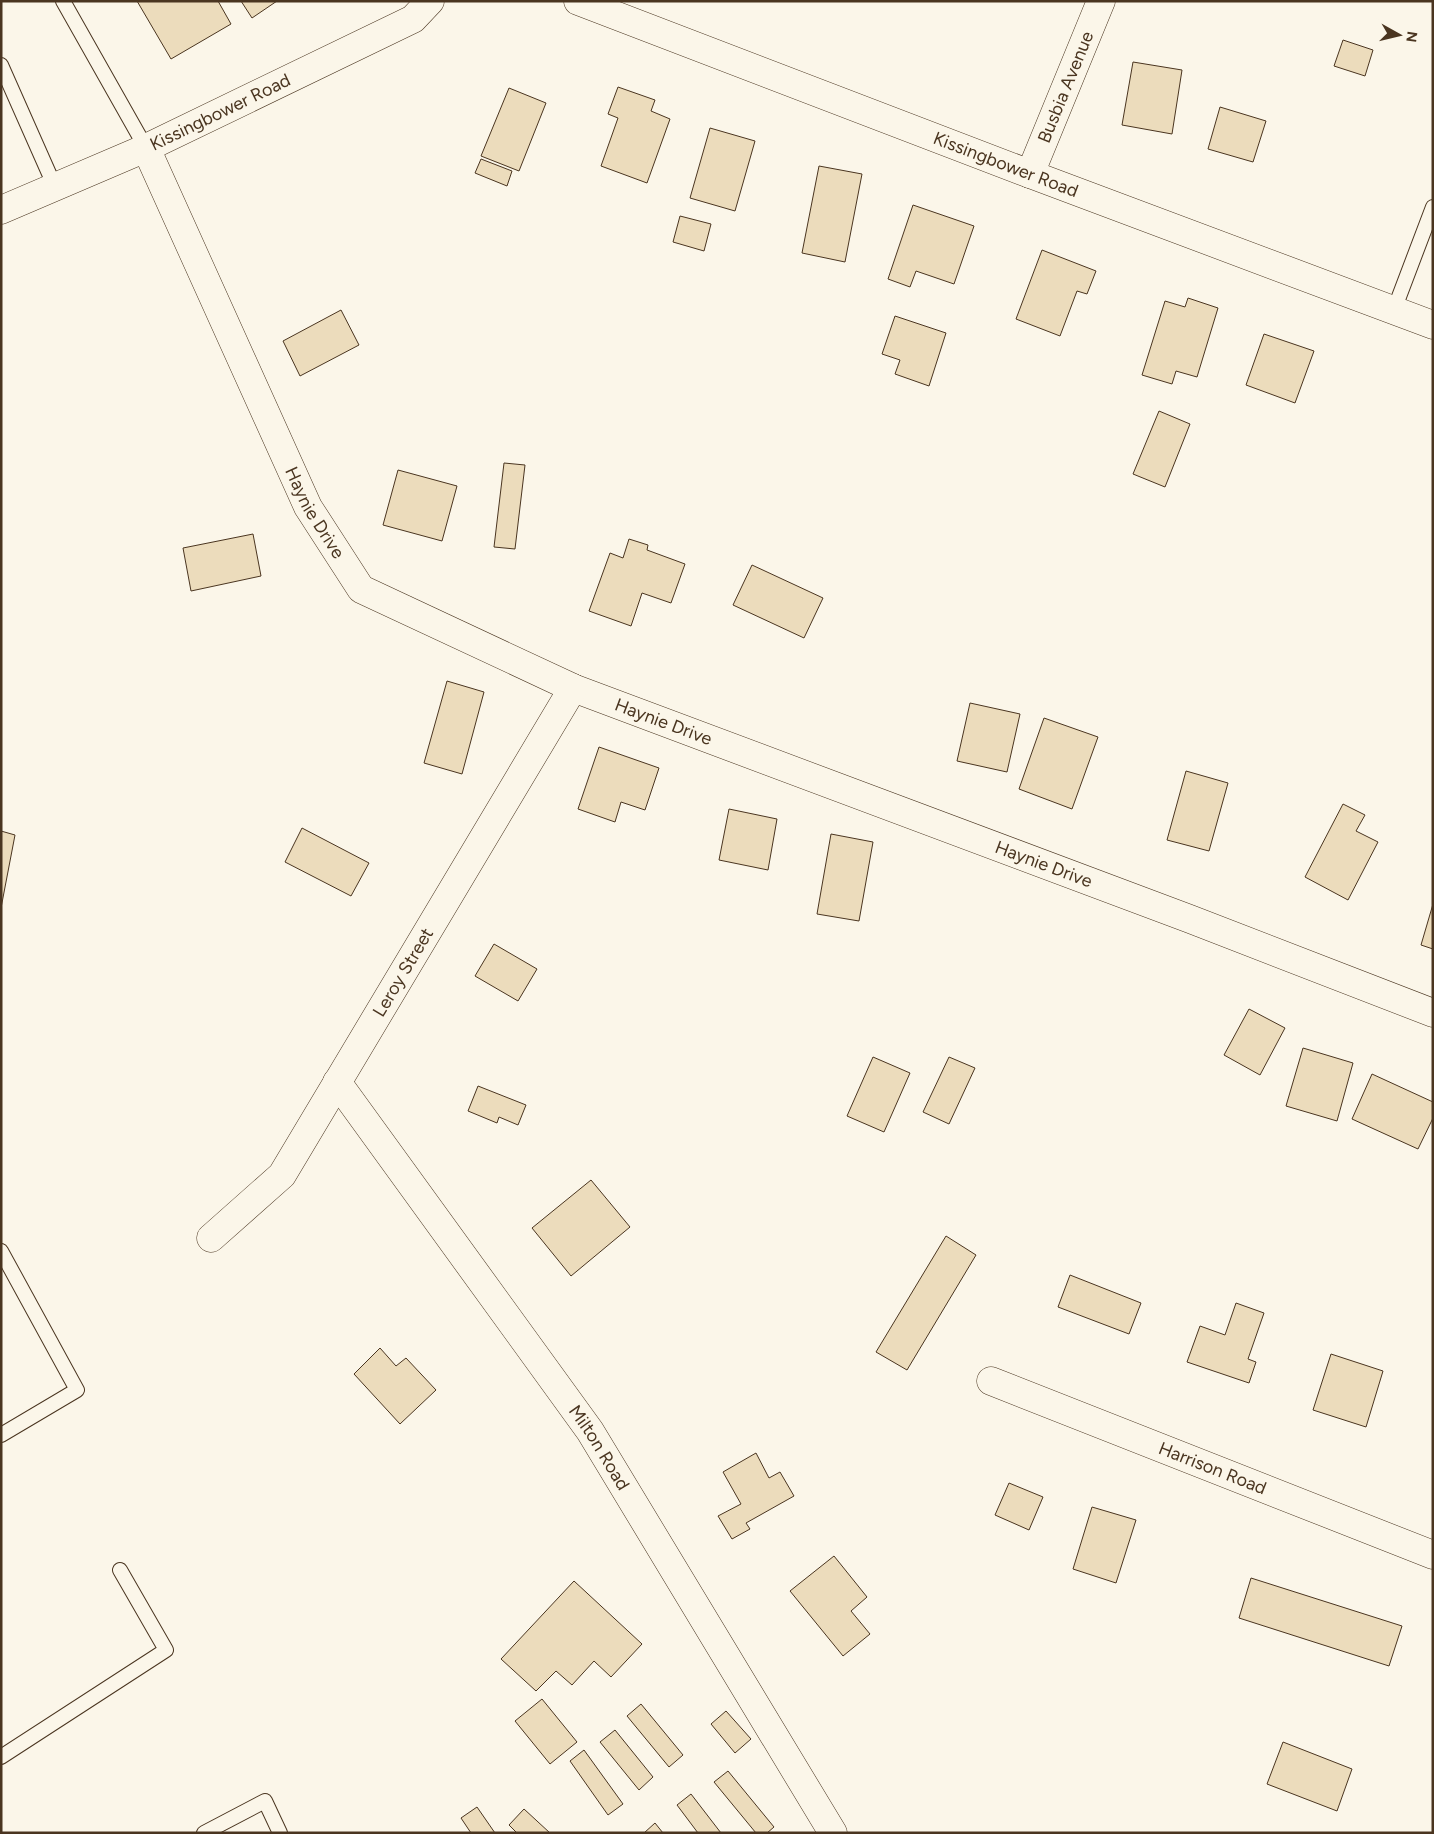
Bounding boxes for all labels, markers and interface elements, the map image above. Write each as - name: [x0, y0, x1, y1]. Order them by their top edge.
- north arrow: [1374, 10, 1424, 60]
- street label: Busbia Avenue: [1033, 28, 1098, 146]
- text: N: [1402, 30, 1421, 43]
- street label: Kissingbower Road: [146, 69, 294, 155]
- street label: Kissingbower Road: [930, 127, 1081, 202]
- street label: Haynie Drive: [280, 463, 349, 563]
- street label: Haynie Drive: [612, 694, 715, 750]
- street label: Haynie Drive: [992, 836, 1096, 892]
- street label: Leroy Street: [368, 924, 438, 1021]
- street label: Milton Road: [564, 1401, 634, 1494]
- street label: Harrison Road: [1155, 1437, 1269, 1499]

